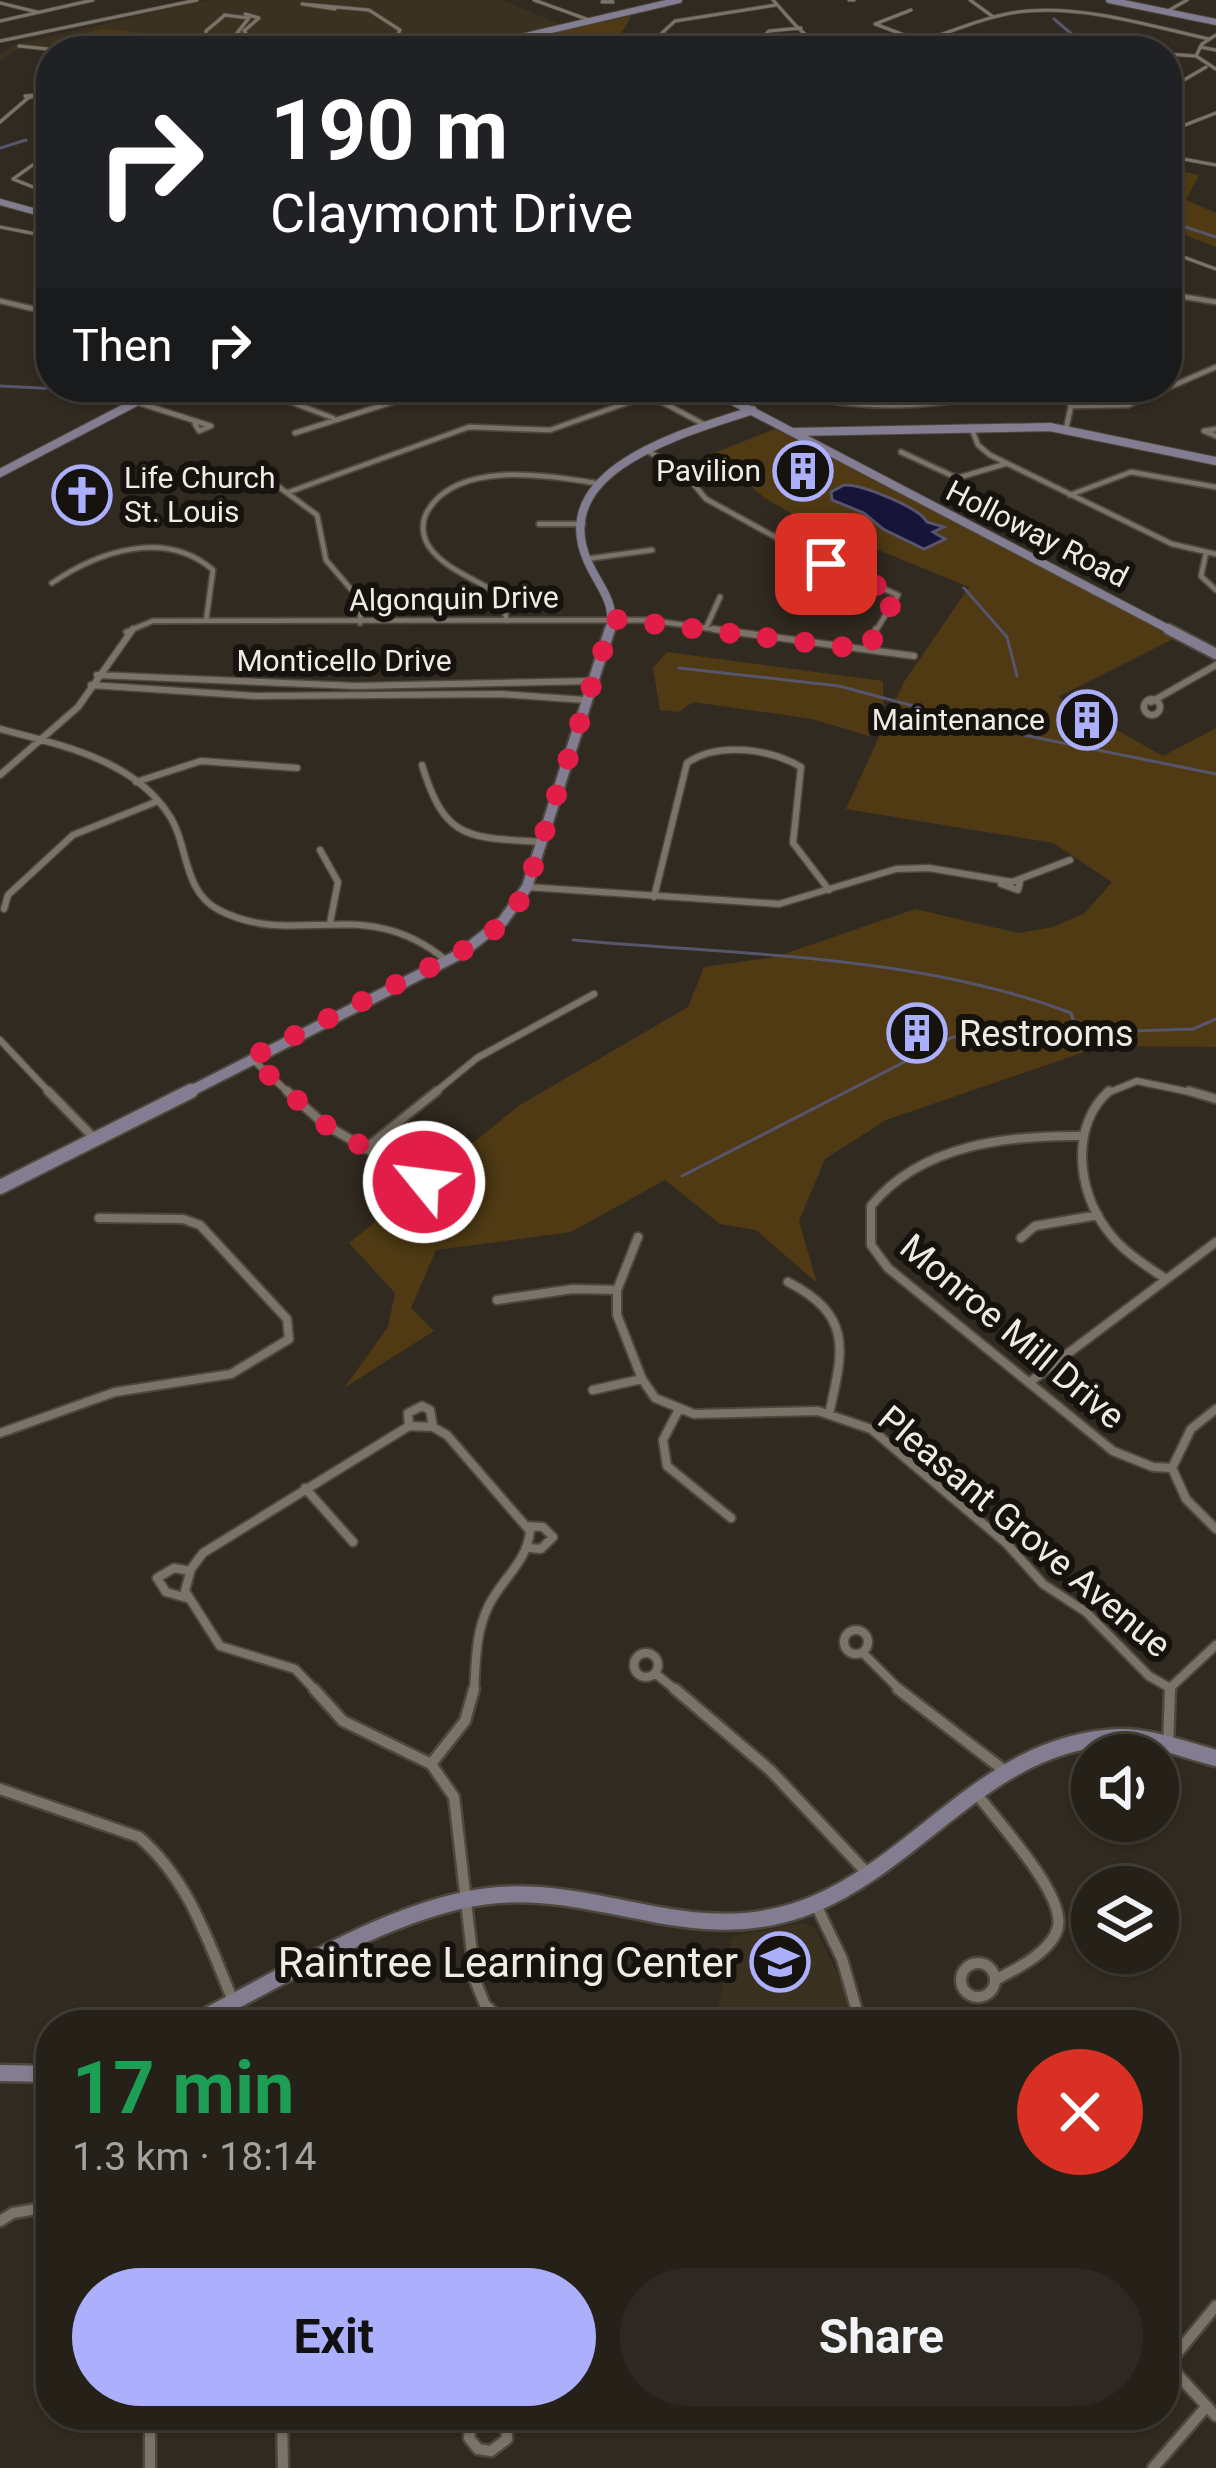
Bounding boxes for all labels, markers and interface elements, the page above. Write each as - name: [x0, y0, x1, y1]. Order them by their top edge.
- text: 190 m: [270, 81, 508, 180]
- icon: right: [72, 84, 228, 240]
- text: Claymont Drive: [270, 182, 633, 245]
- icon: right: [196, 312, 262, 378]
- text: Then: [72, 319, 172, 372]
- building icon: Pavilion: [772, 440, 834, 502]
- place label: Pavilion: [656, 453, 761, 488]
- place label: Life Church St. Louis: [124, 460, 276, 529]
- church icon: Life Church St. Louis: [51, 464, 113, 526]
- street label: Holloway Road: [940, 473, 1134, 594]
- pin: [775, 513, 877, 615]
- icon: arrive: [793, 531, 859, 597]
- street label: Algonquin Drive: [349, 579, 559, 618]
- street label: Monticello Drive: [236, 643, 452, 678]
- building icon: Maintenance: [1056, 689, 1118, 751]
- place label: Maintenance: [872, 702, 1045, 737]
- building icon: Restrooms: [886, 1002, 948, 1064]
- place label: Restrooms: [959, 1013, 1134, 1055]
- position arrow: [361, 1119, 487, 1245]
- street label: Monroe Mill Drive: [892, 1226, 1133, 1438]
- street label: Pleasant Grove Avenue: [870, 1397, 1179, 1666]
- map controls: [1071, 1734, 1179, 1974]
- button: sound: [1071, 1734, 1179, 1842]
- button: layers: [1071, 1866, 1179, 1974]
- school or university icon: Raintree Learning Center: [749, 1931, 811, 1993]
- place label: Raintree Learning Center: [278, 1938, 738, 1987]
- text: 17 min: [72, 2046, 294, 2131]
- button: close: [1017, 2049, 1143, 2175]
- text: 1.3 km · 18:14: [72, 2134, 316, 2180]
- button: Exit: [72, 2268, 596, 2406]
- button: Share: [620, 2268, 1143, 2406]

